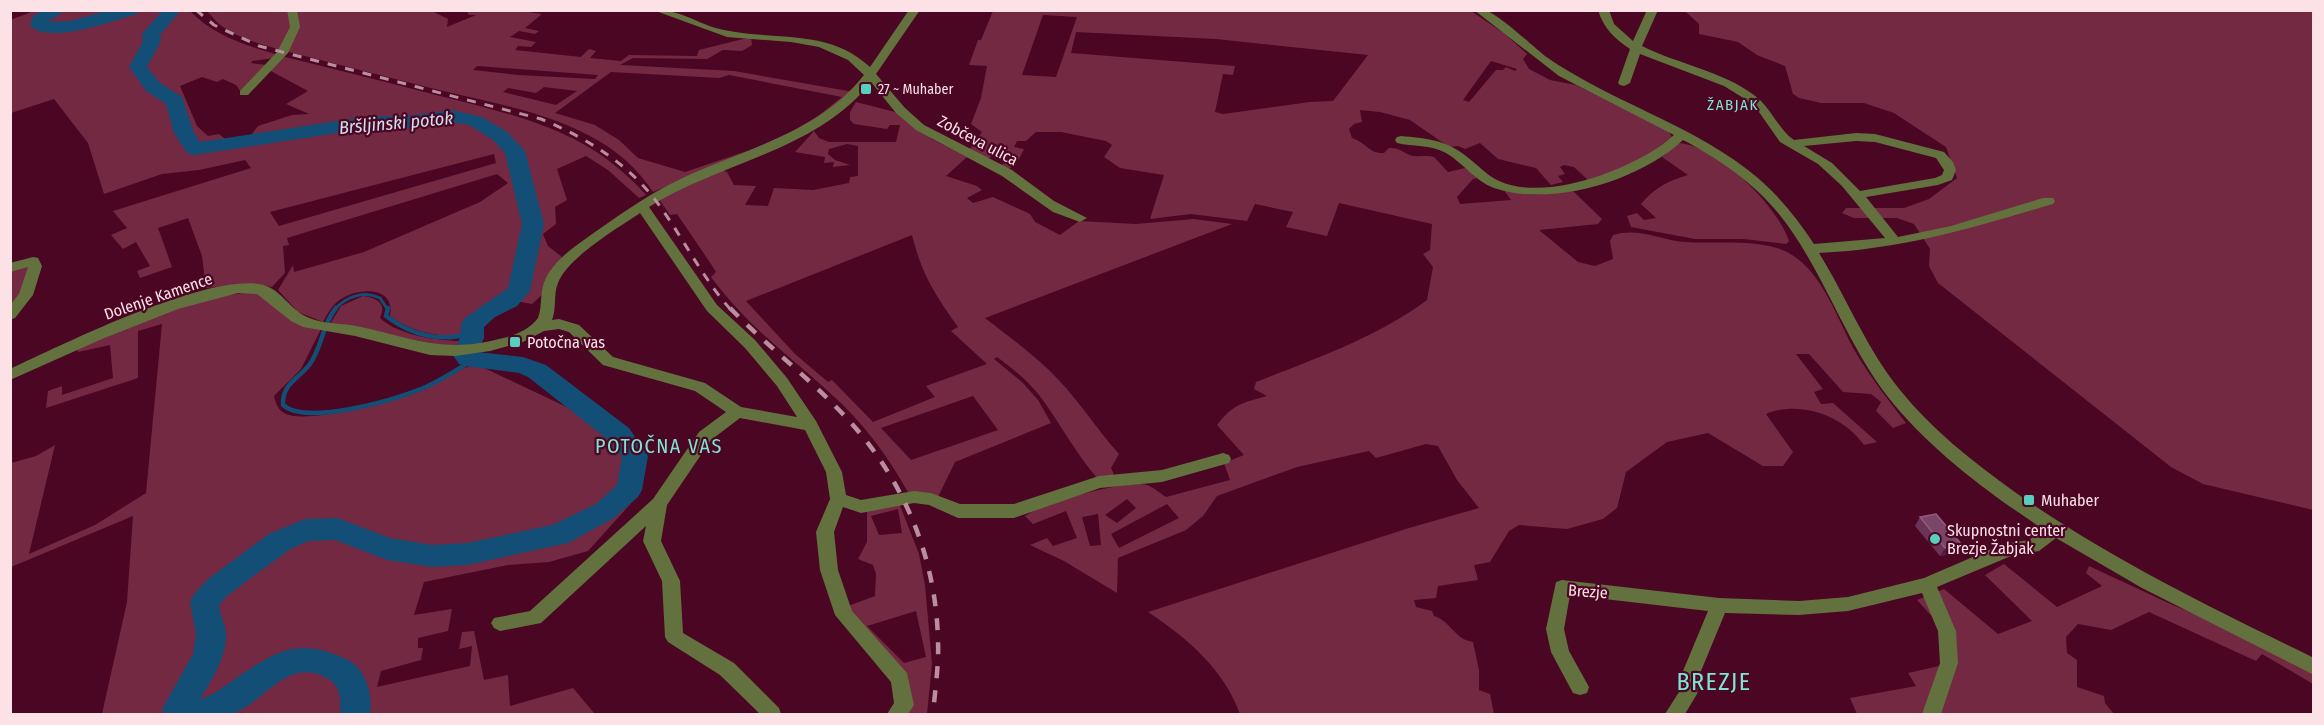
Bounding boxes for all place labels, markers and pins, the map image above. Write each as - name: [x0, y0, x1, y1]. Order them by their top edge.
- place label: 27 ~ Muhaber: [878, 81, 953, 98]
- marker: 27 ~ Muhaber: [859, 82, 873, 96]
- place label: Potočna vas: [527, 333, 605, 352]
- marker: Potočna vas: [508, 335, 522, 349]
- place label: Muhaber: [2041, 491, 2099, 510]
- marker: Muhaber: [2022, 493, 2036, 507]
- place label: Skupnostni center Brezje Žabjak: [1947, 521, 2066, 558]
- marker: Skupnostni center Brezje Žabjak: [1928, 532, 1942, 546]

